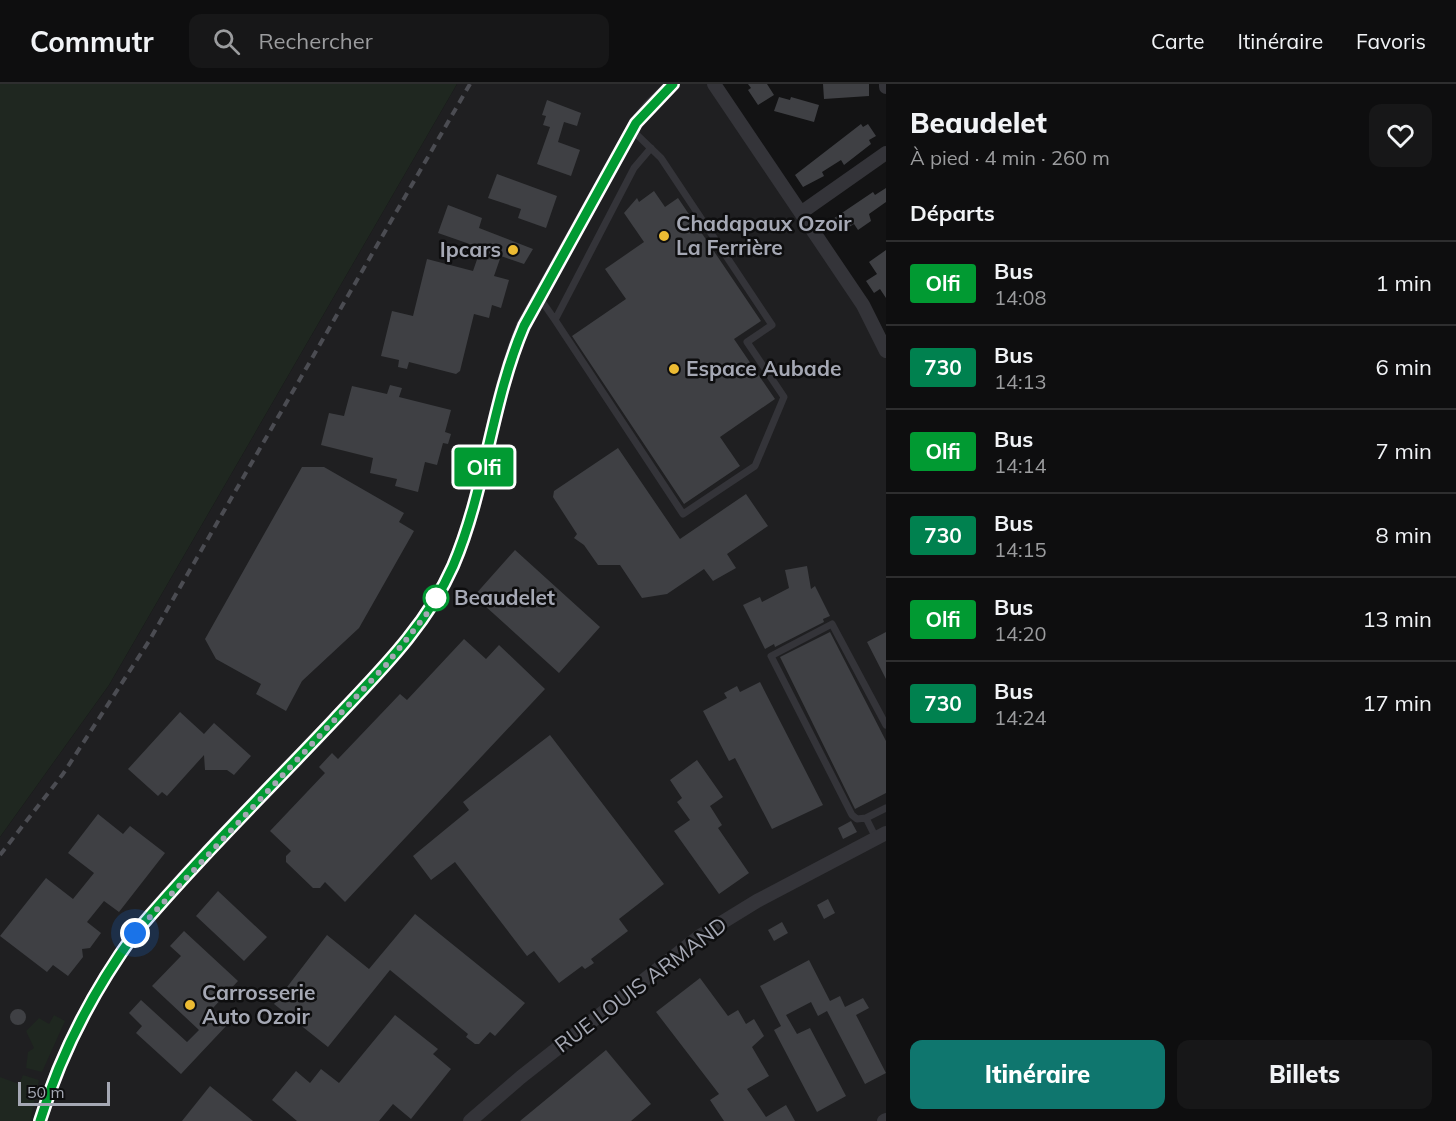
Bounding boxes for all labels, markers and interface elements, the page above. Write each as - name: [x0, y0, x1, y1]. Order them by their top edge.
- search box: [189, 14, 609, 68]
- text: Commutr: [30, 24, 153, 59]
- icon: search: [210, 25, 243, 58]
- text: Rechercher: [258, 27, 373, 55]
- text: Carte: [1151, 28, 1205, 54]
- text: Itinéraire: [1238, 28, 1323, 54]
- text: Favoris: [1356, 28, 1426, 54]
- button: heart: [1369, 104, 1432, 167]
- text: Beaudelet: [910, 105, 1047, 140]
- text: À pied · 4 min · 260 m: [910, 145, 1110, 170]
- text: Départs: [910, 199, 995, 227]
- place label: Chadapaux Ozoir La Ferrière: [676, 210, 852, 260]
- marker: Chadapaux Ozoir La Ferrière: [657, 229, 671, 243]
- place label: Ipcars: [440, 236, 501, 262]
- marker: Ipcars: [506, 243, 520, 257]
- text: Bus: [994, 257, 1033, 285]
- text: 1 min: [1376, 269, 1432, 297]
- text: Olfi: [925, 270, 961, 296]
- text: 14:08: [994, 285, 1047, 310]
- text: Bus: [994, 341, 1033, 369]
- text: 6 min: [1376, 353, 1432, 381]
- text: 730: [924, 354, 962, 380]
- place label: Espace Aubade: [686, 355, 841, 381]
- marker: Espace Aubade: [667, 362, 681, 376]
- text: 14:13: [994, 369, 1047, 394]
- text: Bus: [994, 425, 1033, 453]
- text: 7 min: [1376, 437, 1432, 465]
- text: Olfi: [925, 438, 961, 464]
- line badge: Olfi: [442, 448, 526, 487]
- text: 14:14: [994, 453, 1047, 478]
- text: Olfi: [466, 454, 502, 480]
- text: Bus: [994, 509, 1033, 537]
- text: 8 min: [1376, 521, 1432, 549]
- text: 730: [924, 522, 962, 548]
- text: 14:15: [994, 537, 1047, 562]
- place label: Beaudelet: [454, 584, 555, 610]
- marker: Beaudelet: [423, 585, 449, 611]
- text: Bus: [994, 593, 1033, 621]
- text: 13 min: [1362, 605, 1432, 633]
- text: Olfi: [925, 606, 961, 632]
- text: 14:20: [994, 621, 1047, 646]
- text: Bus: [994, 677, 1033, 705]
- text: 17 min: [1362, 689, 1432, 717]
- text: 730: [924, 690, 962, 716]
- text: 14:24: [994, 705, 1047, 730]
- street label: RUE LOUIS ARMAND: [549, 911, 732, 1057]
- your location: [120, 918, 150, 948]
- place label: Carrosserie Auto Ozoir: [202, 979, 316, 1029]
- marker: Carrosserie Auto Ozoir: [183, 998, 197, 1012]
- button: Itinéraire: [910, 1040, 1165, 1109]
- button: Billets: [1177, 1040, 1432, 1109]
- scale bar: [18, 1079, 110, 1106]
- text: 50 m: [27, 1082, 64, 1102]

